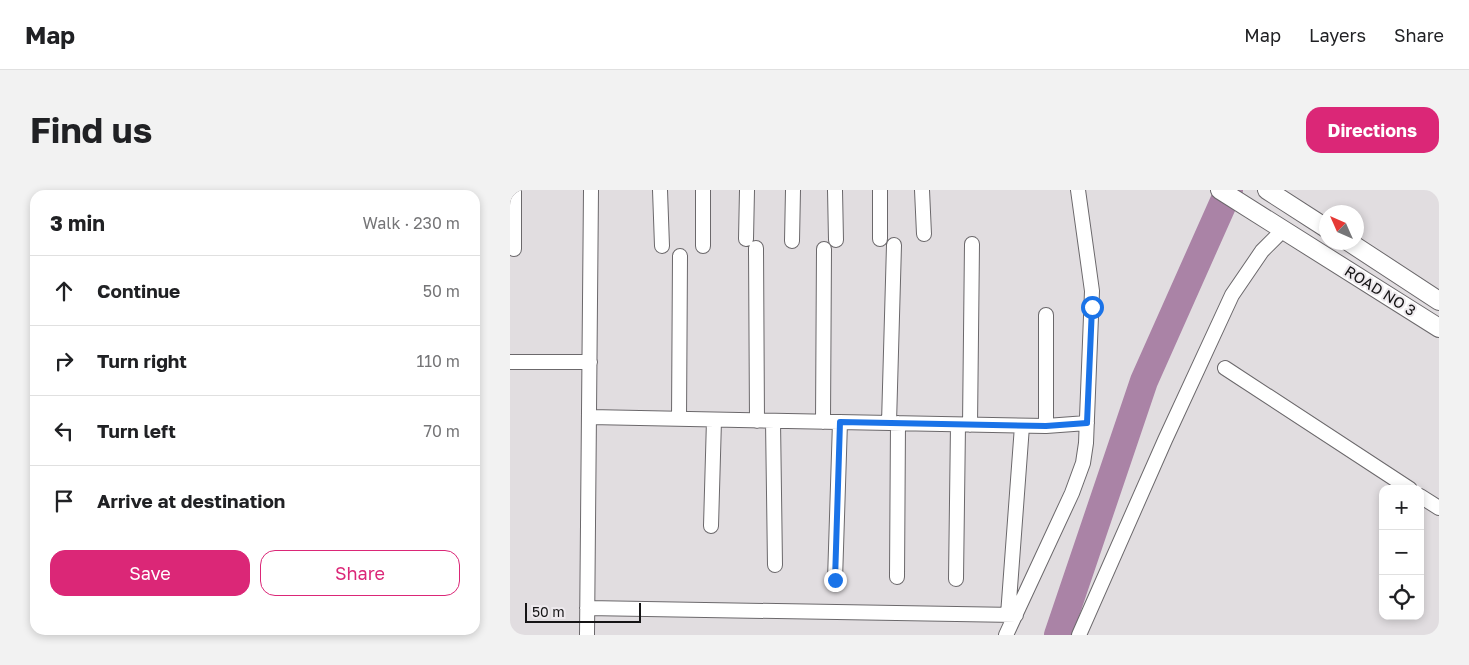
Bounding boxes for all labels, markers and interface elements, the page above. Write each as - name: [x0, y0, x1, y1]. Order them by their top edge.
- text: Map: [25, 20, 75, 49]
- text: Map: [1244, 24, 1281, 46]
- text: Layers: [1309, 24, 1366, 46]
- text: Share: [1394, 24, 1444, 46]
- button: Directions: [1306, 107, 1439, 153]
- text: Find us: [30, 109, 152, 151]
- north arrow: [1319, 205, 1364, 250]
- text: 3 min: [50, 210, 105, 236]
- text: Walk · 230 m: [363, 213, 460, 233]
- street label: ROAD NO 3: [1342, 261, 1419, 319]
- icon: ahead: [50, 277, 78, 305]
- text: Continue: [97, 279, 180, 302]
- text: 50 m: [423, 281, 460, 301]
- route start: [1081, 296, 1104, 319]
- icon: right: [50, 347, 78, 375]
- text: Turn right: [97, 349, 187, 372]
- text: 110 m: [416, 351, 460, 371]
- icon: left: [50, 417, 78, 445]
- text: Turn left: [97, 419, 176, 442]
- text: 70 m: [423, 421, 460, 441]
- map controls: [1379, 485, 1424, 620]
- button: +: [1379, 485, 1424, 530]
- icon: arrive: [50, 487, 78, 515]
- text: Arrive at destination: [97, 489, 285, 512]
- button: −: [1379, 530, 1424, 575]
- button: Save: [50, 550, 250, 596]
- button: Share: [260, 550, 460, 596]
- route end: [824, 569, 847, 592]
- button: locate: [1379, 575, 1424, 620]
- scale bar: [525, 600, 641, 623]
- text: 50 m: [532, 603, 565, 620]

